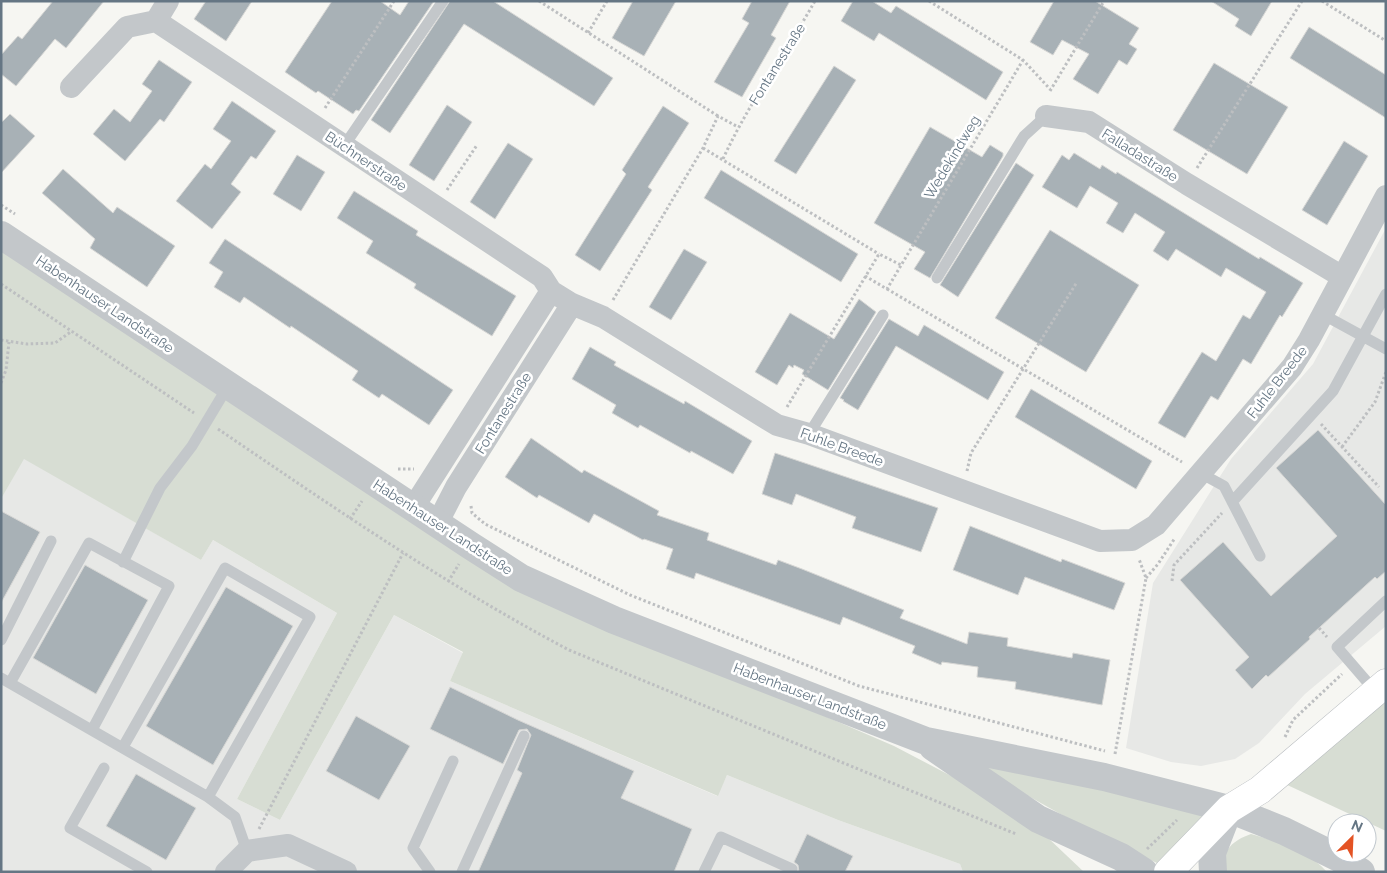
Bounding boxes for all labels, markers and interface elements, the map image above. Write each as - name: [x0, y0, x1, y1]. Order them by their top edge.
- street label: Fontanestraße: [746, 20, 808, 108]
- street label: Wedekindweg: [921, 113, 983, 201]
- street label: Falladastraße: [1099, 125, 1181, 185]
- street label: Büchnerstraße: [322, 128, 410, 194]
- street label: Habenhauser Landstraße: [33, 252, 177, 356]
- street label: Fuhle Breede: [1244, 343, 1310, 421]
- street label: Fontanestraße: [472, 369, 534, 457]
- street label: Fuhle Breede: [798, 425, 886, 469]
- street label: Habenhauser Landstraße: [370, 476, 516, 578]
- street label: Habenhauser Landstraße: [731, 659, 889, 733]
- north arrow: [1327, 813, 1377, 863]
- text: N: [1349, 817, 1365, 836]

